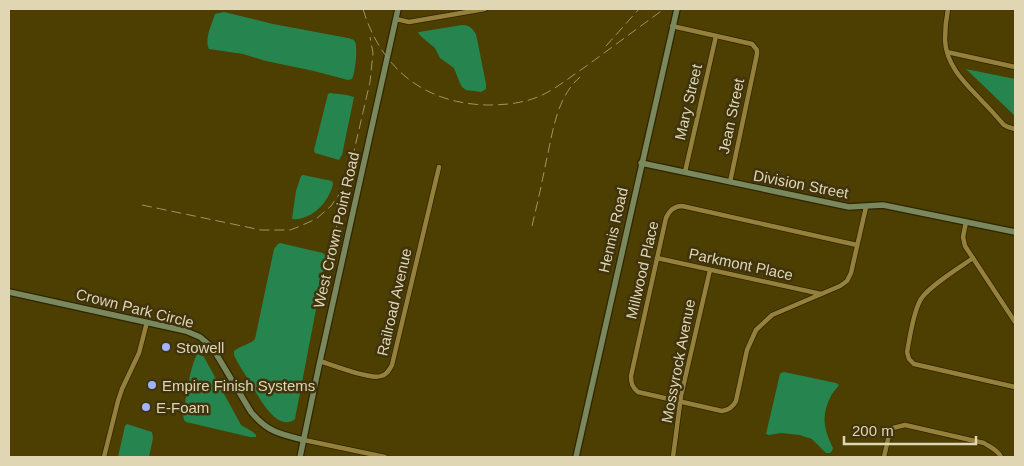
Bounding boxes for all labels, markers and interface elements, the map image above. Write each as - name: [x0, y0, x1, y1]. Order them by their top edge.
- street label: Mary Street: [671, 62, 705, 142]
- street label: Jean Street: [715, 76, 747, 155]
- street label: West Crown Point Road: [310, 150, 362, 310]
- street label: Division Street: [752, 166, 851, 202]
- street label: Hennis Road: [595, 186, 631, 274]
- street label: Millwood Place: [622, 219, 662, 321]
- street label: Parkmont Place: [687, 245, 795, 283]
- street label: Railroad Avenue: [373, 247, 415, 357]
- street label: Crown Park Circle: [74, 285, 196, 331]
- street label: Mossyrock Avenue: [658, 298, 698, 424]
- place label: Stowell: [176, 339, 224, 356]
- marker: Stowell: [160, 341, 172, 353]
- place label: Empire Finish Systems: [162, 377, 315, 394]
- marker: Empire Finish Systems: [146, 379, 158, 391]
- place label: E-Foam: [156, 399, 209, 416]
- marker: E-Foam: [140, 401, 152, 413]
- scale bar: [844, 414, 976, 446]
- text: 200 m: [852, 422, 894, 439]

